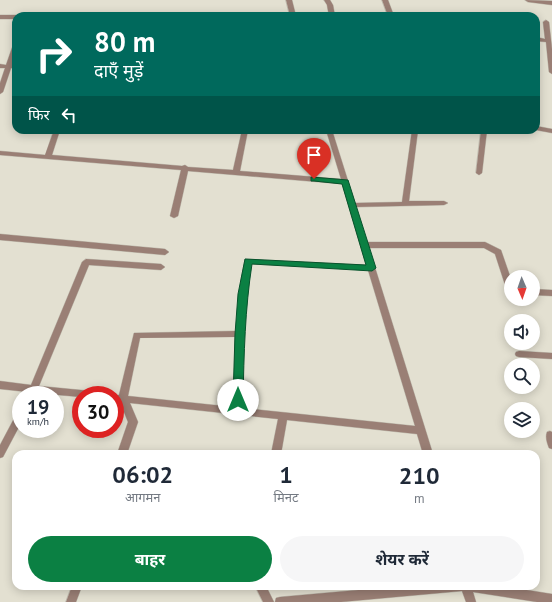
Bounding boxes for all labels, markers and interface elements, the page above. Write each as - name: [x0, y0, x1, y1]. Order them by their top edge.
- text: 80 m: [94, 23, 155, 60]
- icon: right: [28, 28, 80, 80]
- text: दाएँ मुड़ें: [94, 59, 143, 82]
- icon: left: [58, 104, 80, 126]
- text: फिर: [28, 105, 50, 124]
- pin: [297, 138, 331, 179]
- icon: arrive: [303, 144, 325, 166]
- north arrow: [504, 270, 540, 306]
- map controls: [504, 270, 540, 438]
- button: sound: [504, 314, 540, 350]
- button: search: [504, 358, 540, 394]
- position arrow: [217, 379, 259, 421]
- speed limit sign: 30: [72, 386, 124, 438]
- text: 19: [27, 394, 49, 420]
- button: layers: [504, 402, 540, 438]
- text: km/h: [27, 415, 49, 428]
- text: 06:02: [112, 459, 173, 490]
- text: 1: [279, 459, 293, 490]
- text: 210: [399, 460, 440, 491]
- text: आगमन: [125, 489, 161, 506]
- text: मिनट: [274, 489, 298, 506]
- text: m: [414, 490, 424, 507]
- button: बाहर: [28, 536, 272, 582]
- button: शेयर करें: [280, 536, 524, 582]

